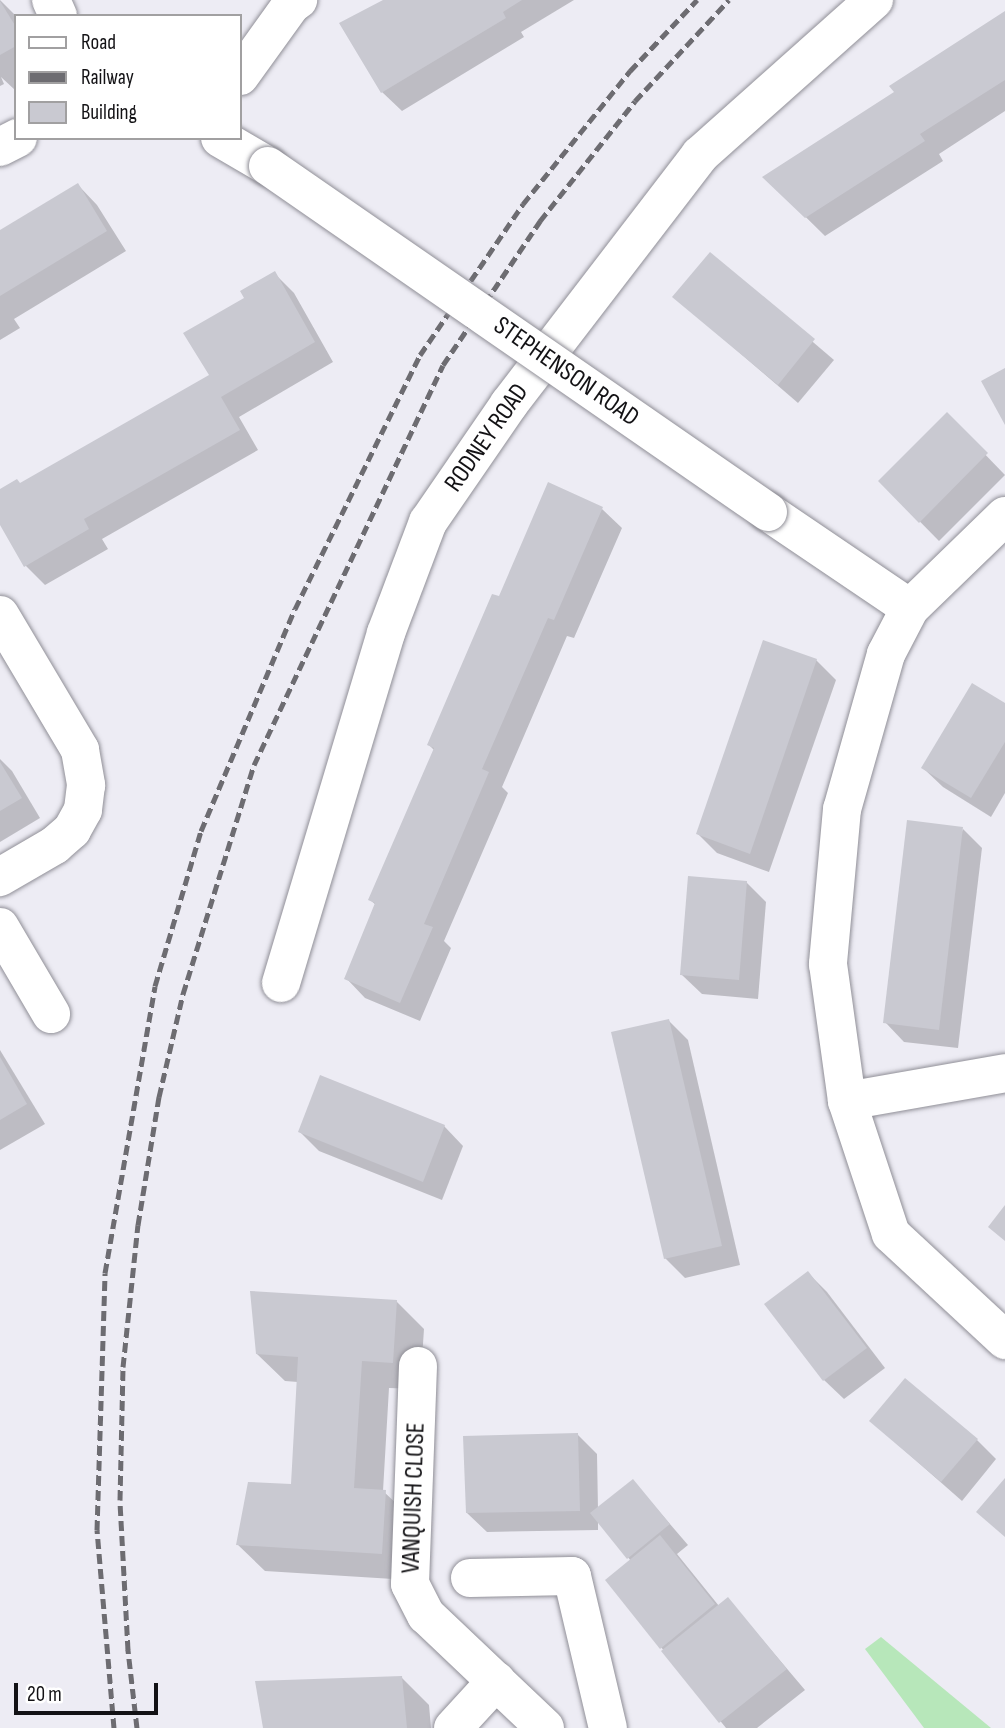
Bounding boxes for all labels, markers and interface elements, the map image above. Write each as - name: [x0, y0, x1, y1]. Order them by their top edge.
- legend: [14, 14, 242, 140]
- text: Road: [81, 30, 116, 55]
- text: Railway: [81, 65, 134, 90]
- text: Building: [81, 100, 137, 125]
- street label: STEPHENSON ROAD: [487, 310, 645, 434]
- street label: RODNEY ROAD: [438, 378, 536, 498]
- street label: VANQUISH CLOSE: [396, 1422, 432, 1574]
- scale bar: [18, 1668, 161, 1712]
- text: 20 m: [27, 1682, 62, 1707]

